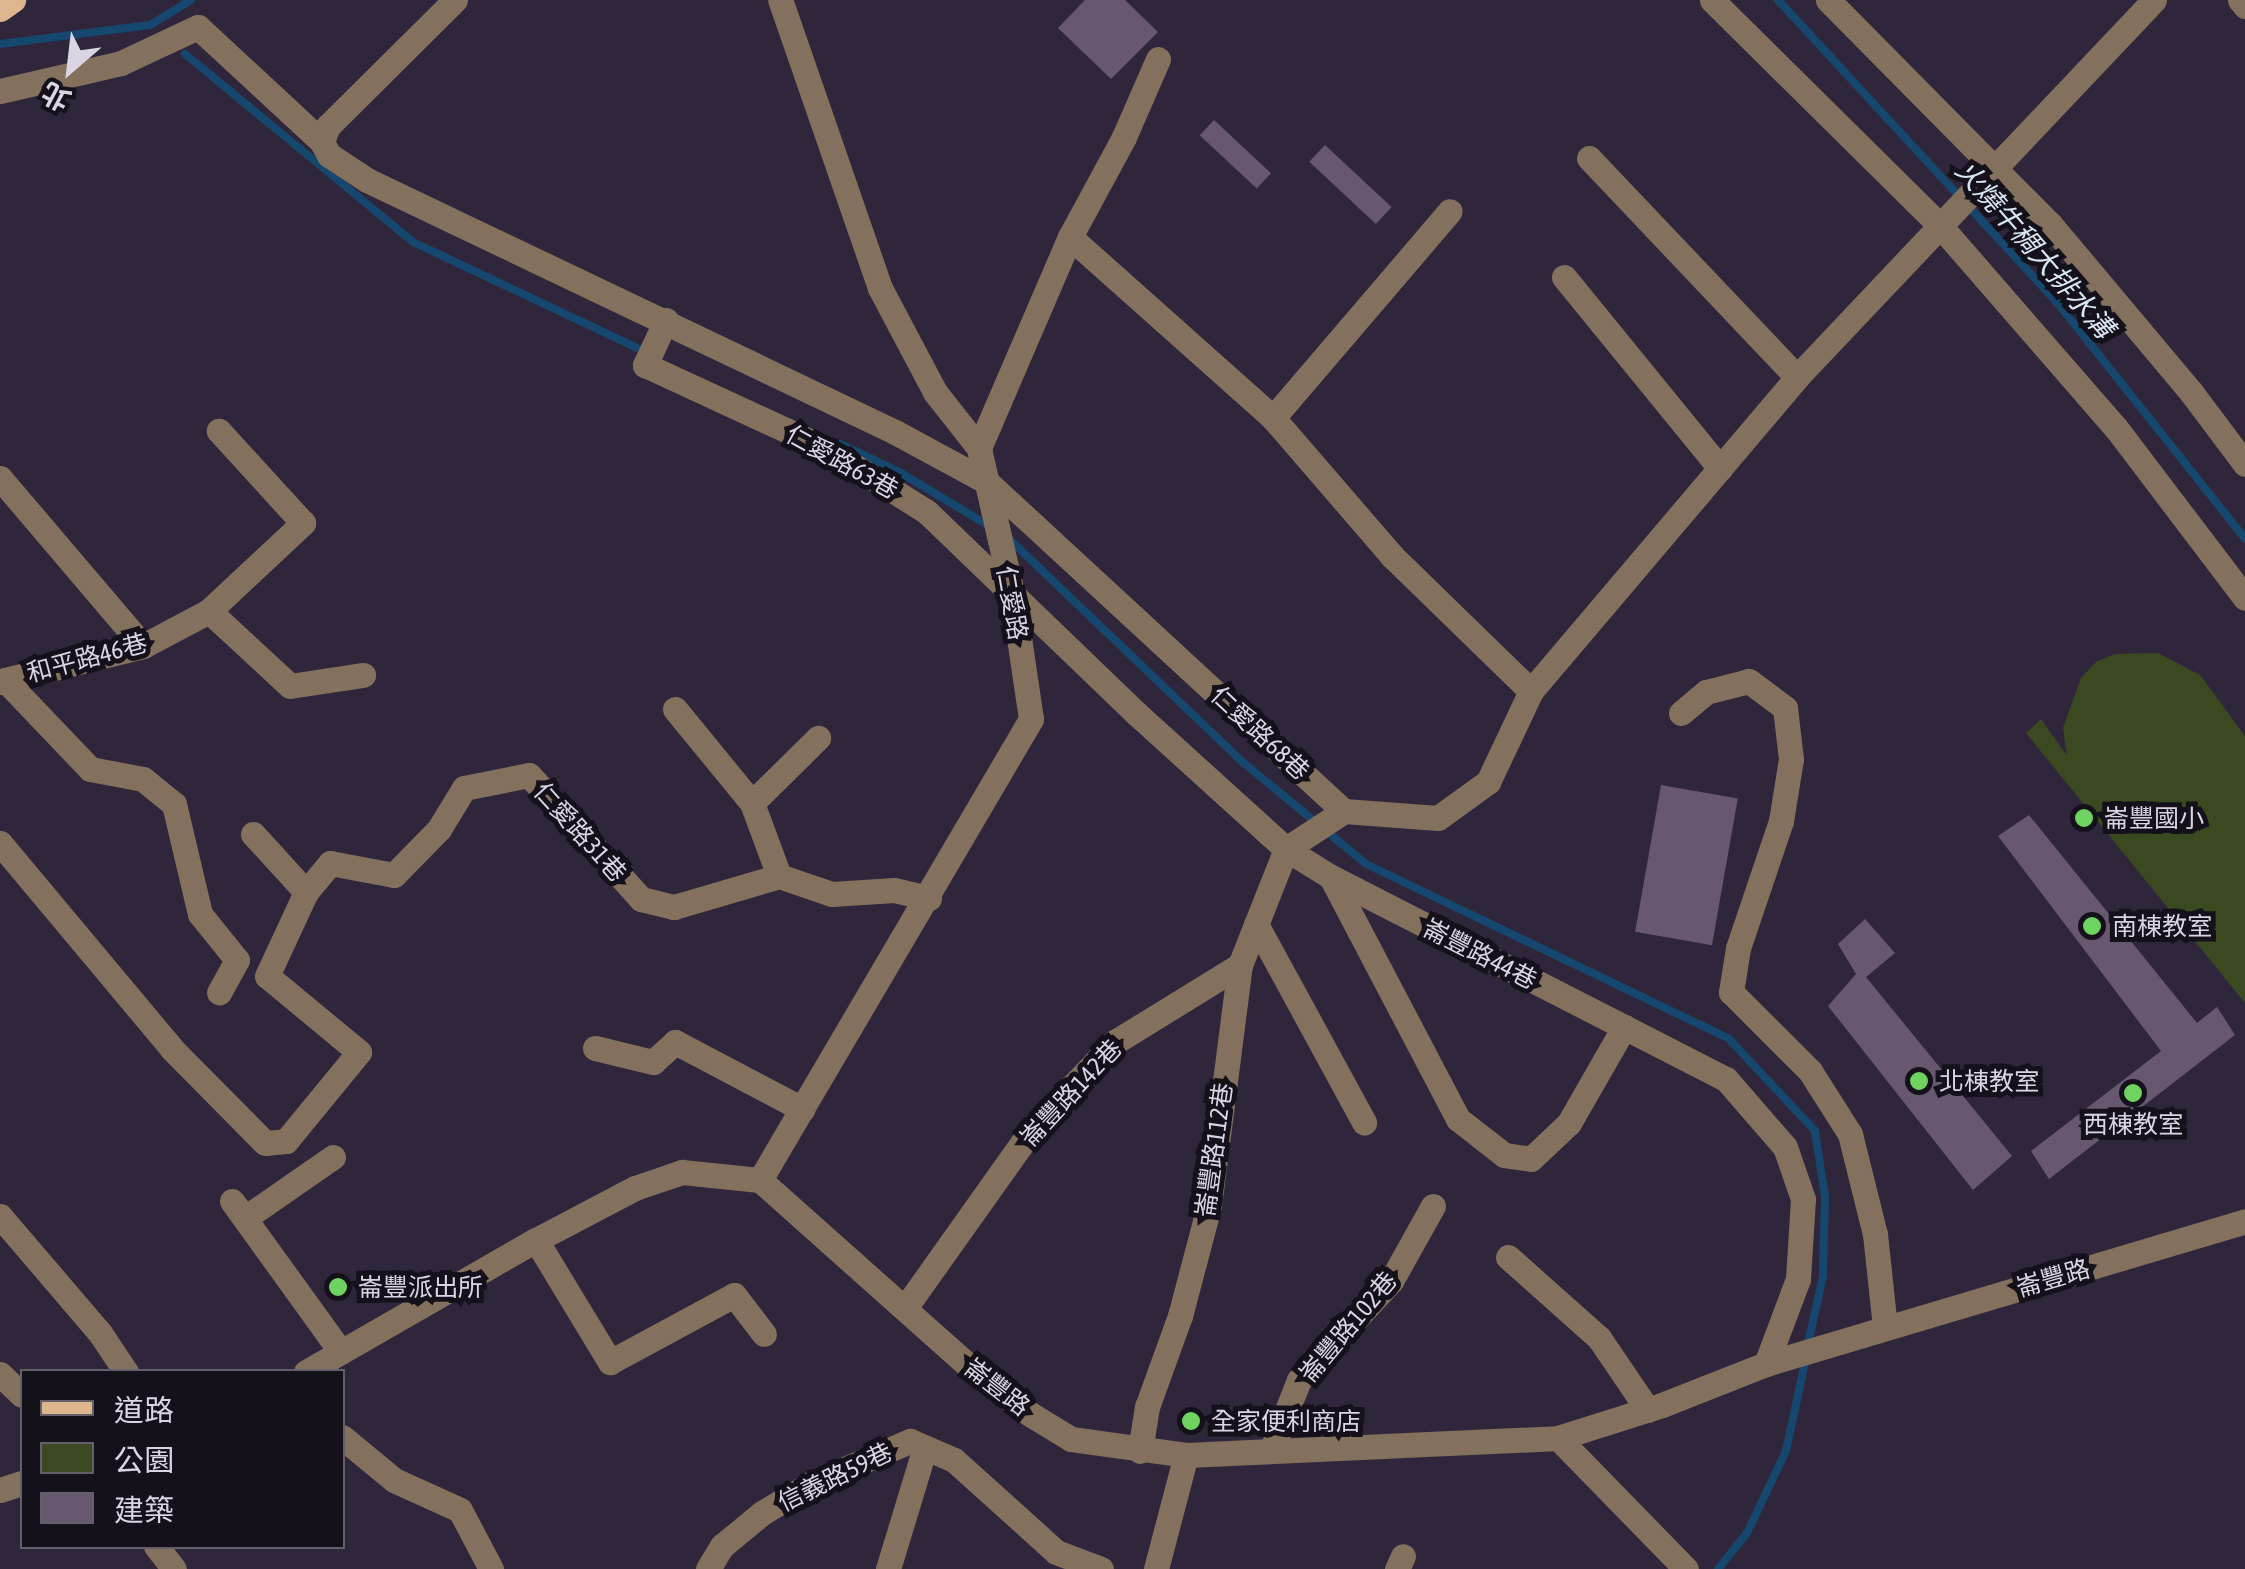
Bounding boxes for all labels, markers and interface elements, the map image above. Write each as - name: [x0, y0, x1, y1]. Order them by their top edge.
- north arrow: [20, 20, 120, 120]
- text: 北: [36, 76, 76, 117]
- water label: 火燒牛稠大排水溝: [1949, 153, 2121, 345]
- street label: 仁愛路63巷: [781, 419, 903, 505]
- street label: 仁愛路: [991, 563, 1033, 643]
- street label: 和平路46巷: [23, 628, 151, 688]
- street label: 仁愛路68巷: [1205, 680, 1315, 786]
- street label: 仁愛路31巷: [528, 776, 632, 888]
- place label: 崙豐國小: [2104, 803, 2204, 833]
- marker: 崙豐國小: [2073, 807, 2095, 829]
- place label: 南棟教室: [2112, 911, 2212, 941]
- street label: 崙豐路44巷: [1418, 913, 1542, 995]
- marker: 南棟教室: [2081, 915, 2103, 937]
- street label: 崙豐路142巷: [1014, 1033, 1128, 1153]
- place label: 北棟教室: [1939, 1066, 2039, 1096]
- marker: 北棟教室: [1908, 1070, 1930, 1092]
- street label: 崙豐路112巷: [1190, 1081, 1238, 1219]
- marker: 西棟教室: [2122, 1082, 2144, 1104]
- place label: 西棟教室: [2083, 1109, 2183, 1139]
- street label: 崙豐路: [2013, 1253, 2093, 1303]
- street label: 崙豐路102巷: [1293, 1266, 1403, 1388]
- place label: 崙豐派出所: [358, 1272, 483, 1302]
- marker: 崙豐派出所: [327, 1276, 349, 1298]
- street label: 崙豐路: [958, 1352, 1036, 1422]
- legend: [20, 1369, 345, 1549]
- text: 道路: [114, 1393, 174, 1427]
- place label: 全家便利商店: [1211, 1406, 1361, 1436]
- marker: 全家便利商店: [1180, 1410, 1202, 1432]
- street label: 信義路59巷: [773, 1436, 897, 1518]
- text: 公園: [114, 1443, 174, 1477]
- text: 建築: [114, 1493, 174, 1527]

